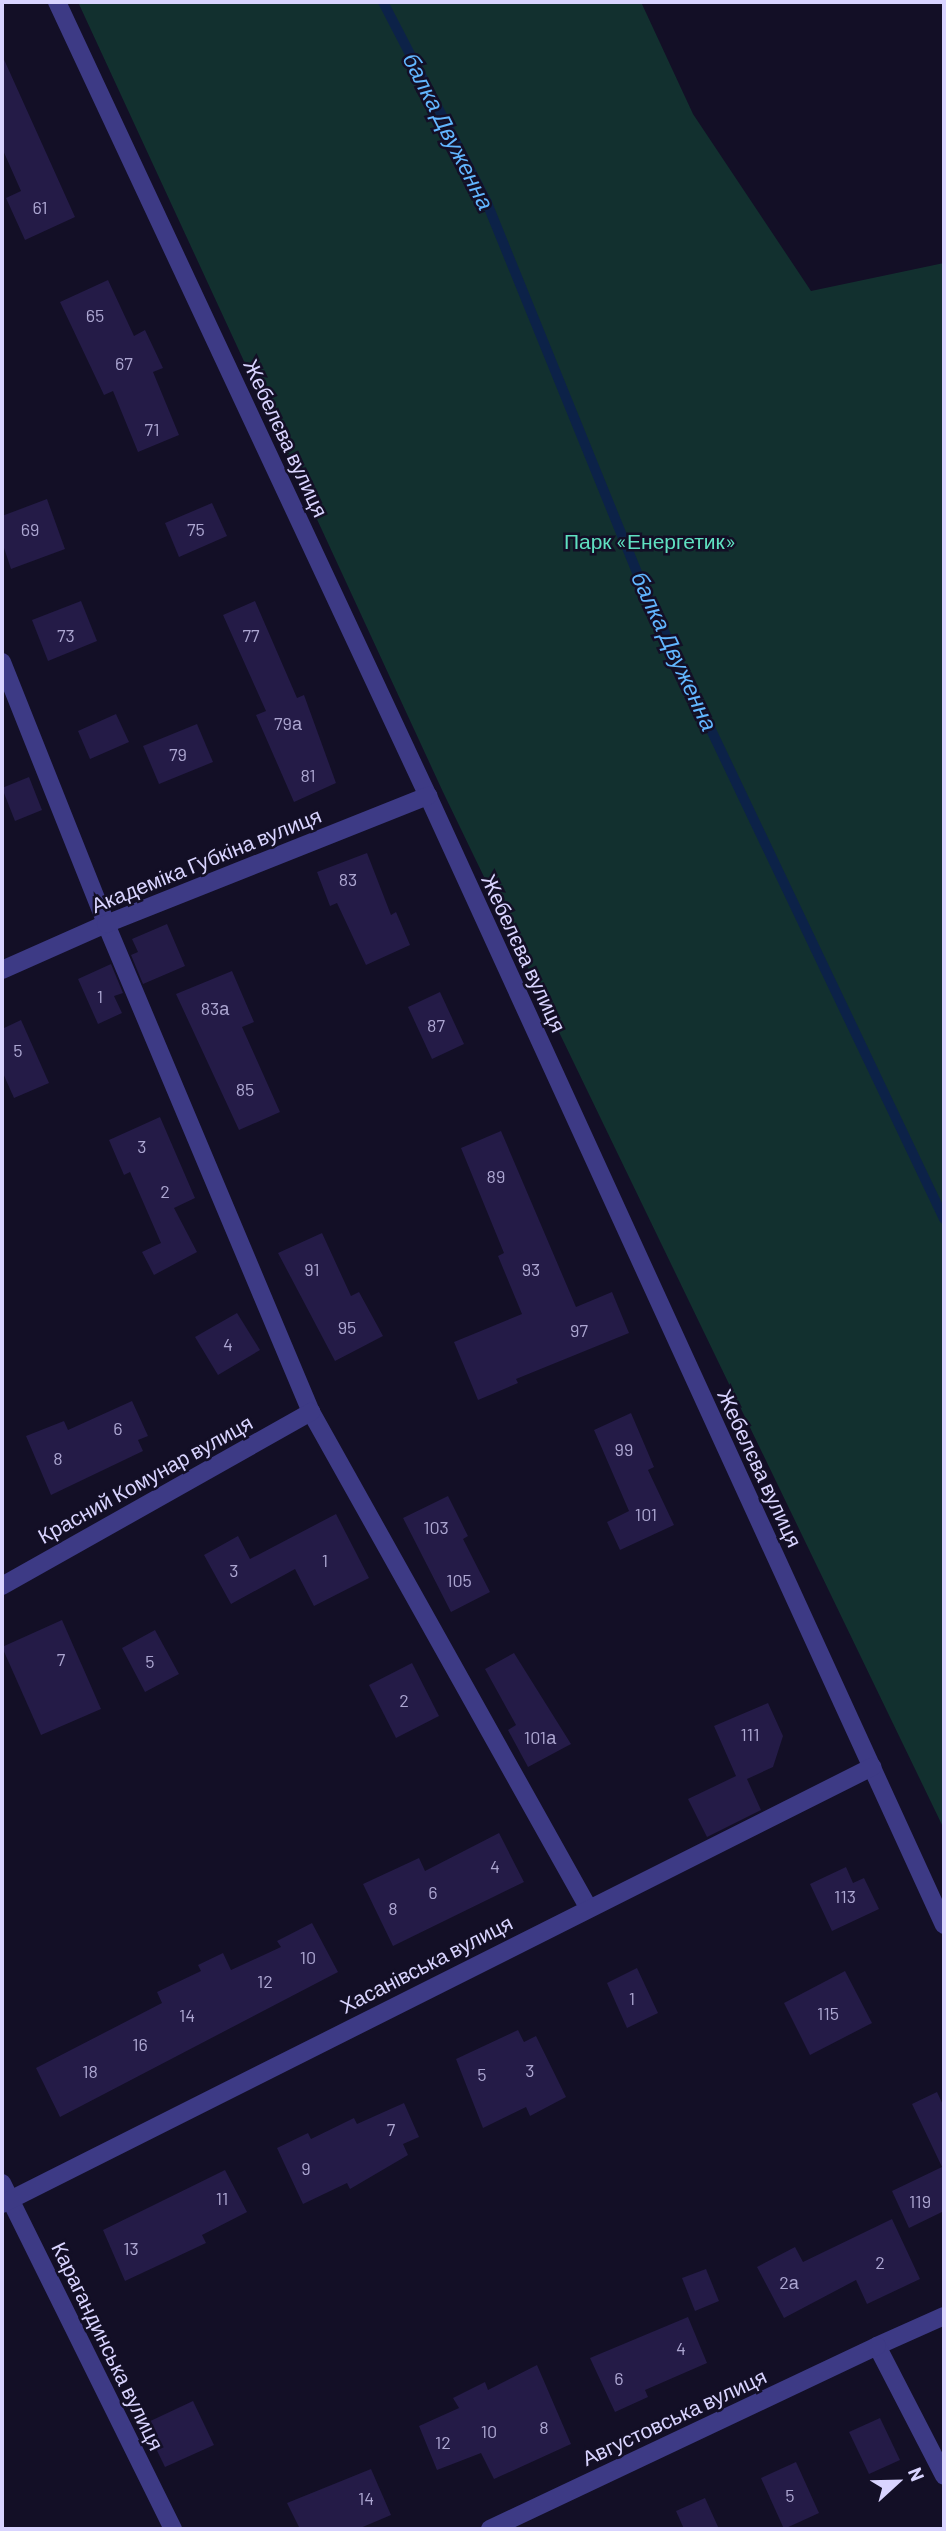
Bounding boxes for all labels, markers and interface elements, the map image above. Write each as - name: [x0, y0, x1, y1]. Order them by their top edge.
- water label: балка Двуженна: [398, 48, 500, 214]
- house number: 61: [32, 196, 48, 218]
- house number: 65: [86, 304, 104, 326]
- house number: 67: [115, 352, 133, 374]
- street label: Жебелєва вулиця: [238, 355, 334, 521]
- house number: 71: [145, 418, 159, 440]
- house number: 69: [21, 518, 39, 540]
- house number: 75: [187, 518, 205, 540]
- park label: Парк «Енергетик»: [564, 528, 736, 554]
- water label: балка Двуженна: [626, 567, 724, 735]
- house number: 73: [57, 624, 75, 646]
- house number: 77: [242, 624, 260, 646]
- house number: 79а: [274, 712, 302, 734]
- house number: 79: [169, 743, 187, 765]
- house number: 81: [300, 764, 316, 786]
- street label: Академіка Губкіна вулиця: [87, 802, 325, 918]
- house number: 83: [339, 868, 357, 890]
- street label: Жебелєва вулиця: [476, 870, 572, 1036]
- house number: 1: [97, 985, 103, 1007]
- house number: 83а: [201, 997, 229, 1019]
- house number: 87: [427, 1014, 445, 1036]
- house number: 5: [13, 1039, 23, 1061]
- house number: 85: [236, 1078, 254, 1100]
- house number: 3: [137, 1135, 147, 1157]
- house number: 89: [487, 1165, 505, 1187]
- house number: 2: [160, 1180, 170, 1202]
- house number: 91: [304, 1258, 320, 1280]
- house number: 93: [522, 1258, 540, 1280]
- house number: 95: [338, 1316, 356, 1338]
- house number: 97: [570, 1319, 588, 1341]
- house number: 4: [223, 1333, 233, 1355]
- street label: Жебелєва вулиця: [712, 1385, 808, 1551]
- street label: Красний Комунар вулиця: [33, 1409, 257, 1549]
- house number: 6: [113, 1417, 123, 1439]
- house number: 99: [615, 1438, 633, 1460]
- house number: 8: [53, 1447, 63, 1469]
- house number: 101: [635, 1503, 657, 1525]
- house number: 103: [423, 1516, 449, 1538]
- house number: 1: [322, 1549, 328, 1571]
- house number: 3: [229, 1559, 239, 1581]
- house number: 105: [446, 1569, 472, 1591]
- house number: 7: [57, 1648, 65, 1670]
- house number: 5: [145, 1650, 155, 1672]
- house number: 2: [399, 1689, 409, 1711]
- house number: 111: [740, 1723, 760, 1745]
- house number: 101а: [524, 1726, 556, 1748]
- house number: 4: [490, 1855, 500, 1877]
- house number: 6: [428, 1881, 438, 1903]
- house number: 113: [834, 1885, 856, 1907]
- house number: 8: [388, 1897, 398, 1919]
- street label: Хасанівська вулиця: [336, 1910, 516, 2018]
- house number: 10: [300, 1946, 316, 1968]
- house number: 12: [257, 1970, 273, 1992]
- house number: 1: [629, 1987, 635, 2009]
- house number: 115: [817, 2002, 839, 2024]
- house number: 14: [179, 2004, 195, 2026]
- house number: 16: [132, 2033, 148, 2055]
- house number: 3: [525, 2059, 535, 2081]
- house number: 18: [82, 2060, 98, 2082]
- house number: 5: [477, 2063, 487, 2085]
- house number: 7: [387, 2118, 395, 2140]
- house number: 9: [301, 2157, 311, 2179]
- house number: 11: [216, 2187, 228, 2209]
- house number: 119: [909, 2190, 931, 2212]
- house number: 13: [123, 2237, 139, 2259]
- street label: Карагандинська вулиця: [47, 2238, 169, 2454]
- house number: 2: [875, 2251, 885, 2273]
- house number: 2а: [779, 2271, 799, 2293]
- house number: 4: [676, 2337, 686, 2359]
- street label: Августовська вулиця: [578, 2363, 770, 2471]
- house number: 6: [614, 2367, 624, 2389]
- house number: 8: [539, 2416, 549, 2438]
- house number: 10: [481, 2420, 497, 2442]
- house number: 12: [435, 2431, 451, 2453]
- north arrow: [862, 2447, 932, 2517]
- text: N: [904, 2464, 930, 2484]
- house number: 5: [785, 2484, 795, 2506]
- house number: 14: [358, 2487, 374, 2509]

